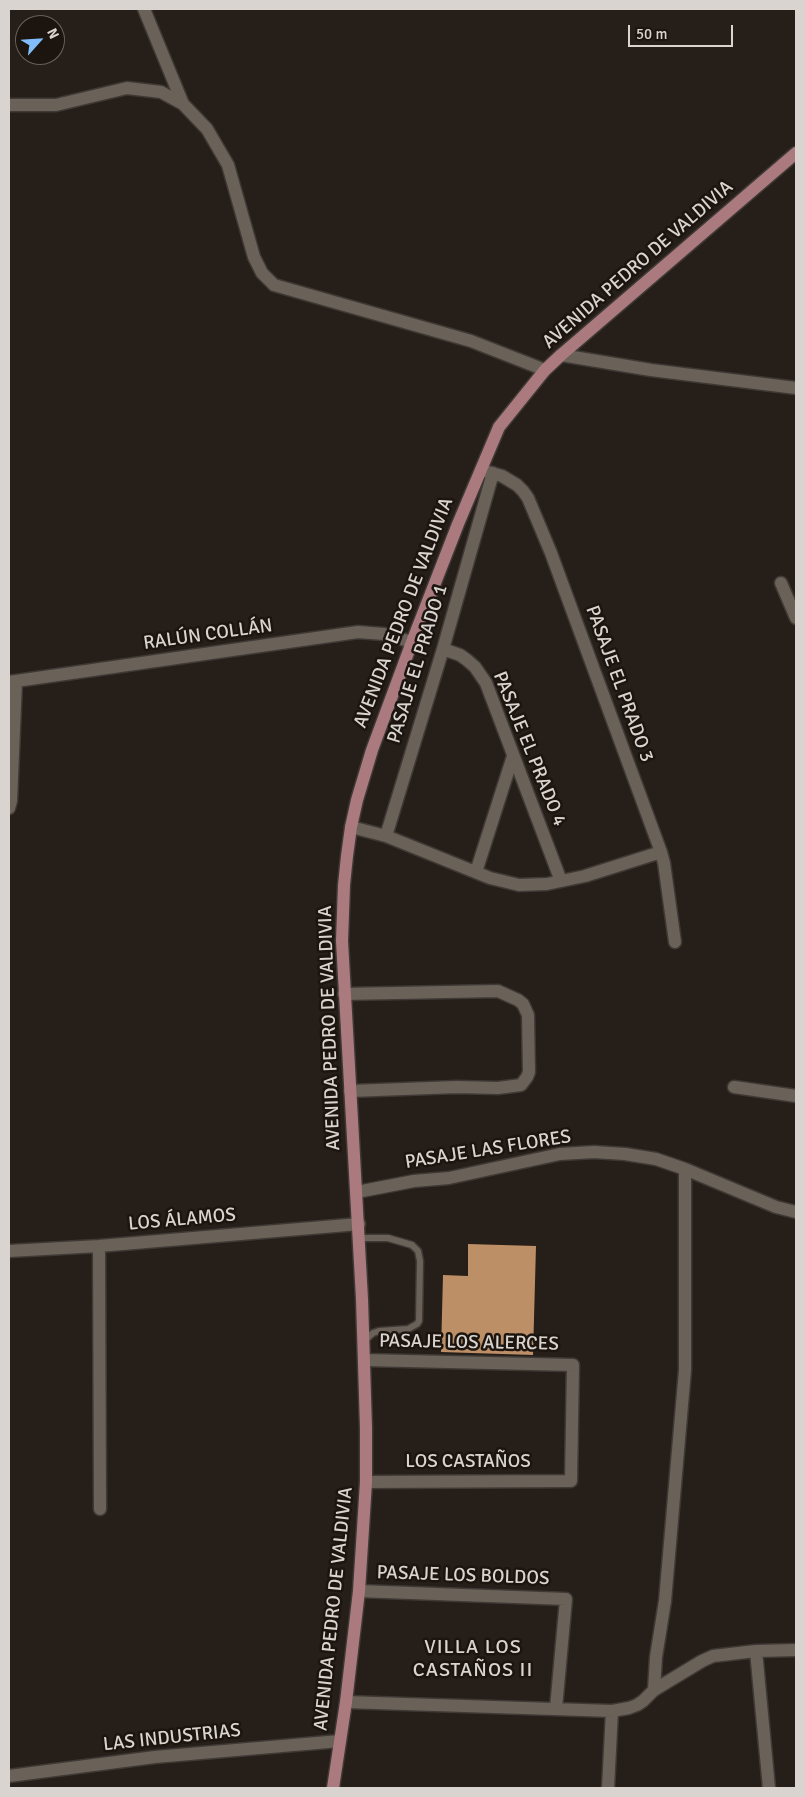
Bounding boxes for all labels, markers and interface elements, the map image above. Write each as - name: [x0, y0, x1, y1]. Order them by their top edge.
- north arrow: [15, 15, 65, 65]
- scale bar: [630, 15, 735, 47]
- text: 50 m: [636, 25, 667, 43]
- text: N: [43, 26, 63, 42]
- street label: AVENIDA PEDRO DE VALDIVIA: [538, 176, 738, 354]
- street label: AVENIDA PEDRO DE VALDIVIA: [349, 495, 459, 731]
- street label: PASAJE EL PRADO 1: [383, 582, 453, 746]
- street label: PASAJE EL PRADO 3: [580, 603, 658, 765]
- street label: RALÚN COLLÁN: [142, 615, 274, 655]
- street label: PASAJE EL PRADO 4: [488, 668, 570, 830]
- street label: AVENIDA PEDRO DE VALDIVIA: [314, 905, 346, 1151]
- street label: PASAJE LAS FLORES: [403, 1126, 573, 1174]
- street label: LOS ÁLAMOS: [127, 1204, 237, 1236]
- street label: PASAJE LOS ALERCES: [379, 1330, 559, 1356]
- street label: LOS CASTAÑOS: [405, 1451, 531, 1473]
- street label: AVENIDA PEDRO DE VALDIVIA: [310, 1486, 358, 1732]
- street label: PASAJE LOS BOLDOS: [376, 1562, 550, 1590]
- district label: VILLA LOS CASTAÑOS II: [411, 1636, 535, 1683]
- street label: LAS INDUSTRIAS: [102, 1719, 242, 1757]

